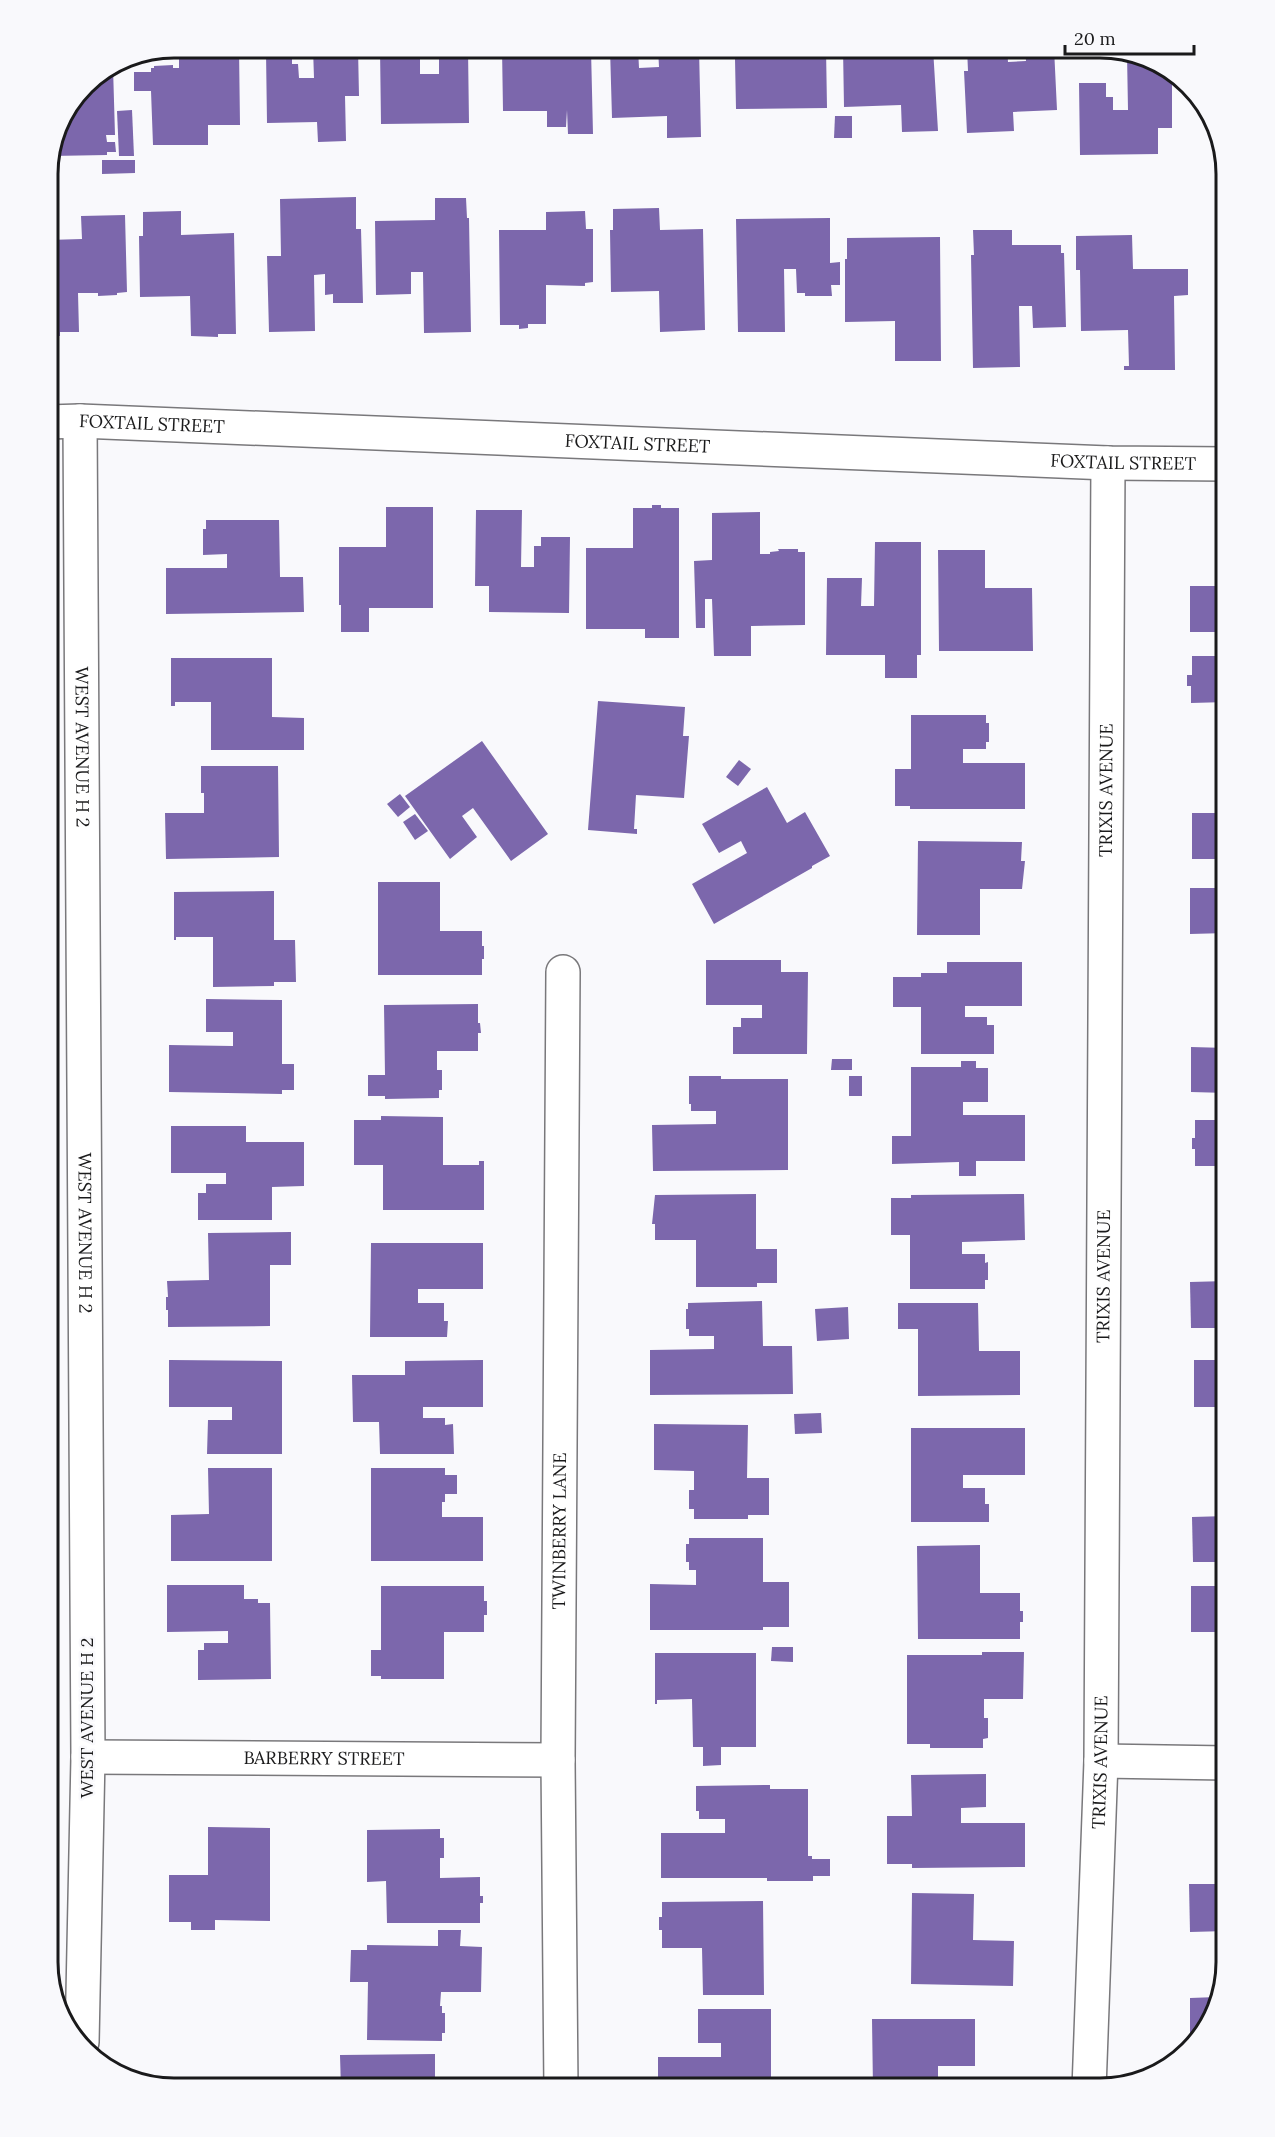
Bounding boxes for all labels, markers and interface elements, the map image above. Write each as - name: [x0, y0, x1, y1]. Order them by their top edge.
- scale bar: [1065, 18, 1194, 56]
- text: 20 m: [1074, 27, 1116, 50]
- street label: FOXTAIL STREET: [79, 409, 226, 438]
- street label: FOXTAIL STREET: [564, 429, 711, 458]
- street label: FOXTAIL STREET: [1050, 449, 1197, 475]
- street label: WEST AVENUE H 2: [70, 667, 94, 827]
- street label: TRIXIS AVENUE: [1094, 723, 1118, 857]
- street label: WEST AVENUE H 2: [73, 1153, 97, 1313]
- street label: TRIXIS AVENUE: [1091, 1209, 1115, 1343]
- street label: TWINBERRY LANE: [547, 1452, 571, 1610]
- street label: WEST AVENUE H 2: [75, 1638, 98, 1798]
- street label: TRIXIS AVENUE: [1087, 1695, 1112, 1829]
- street label: BARBERRY STREET: [243, 1746, 405, 1770]

